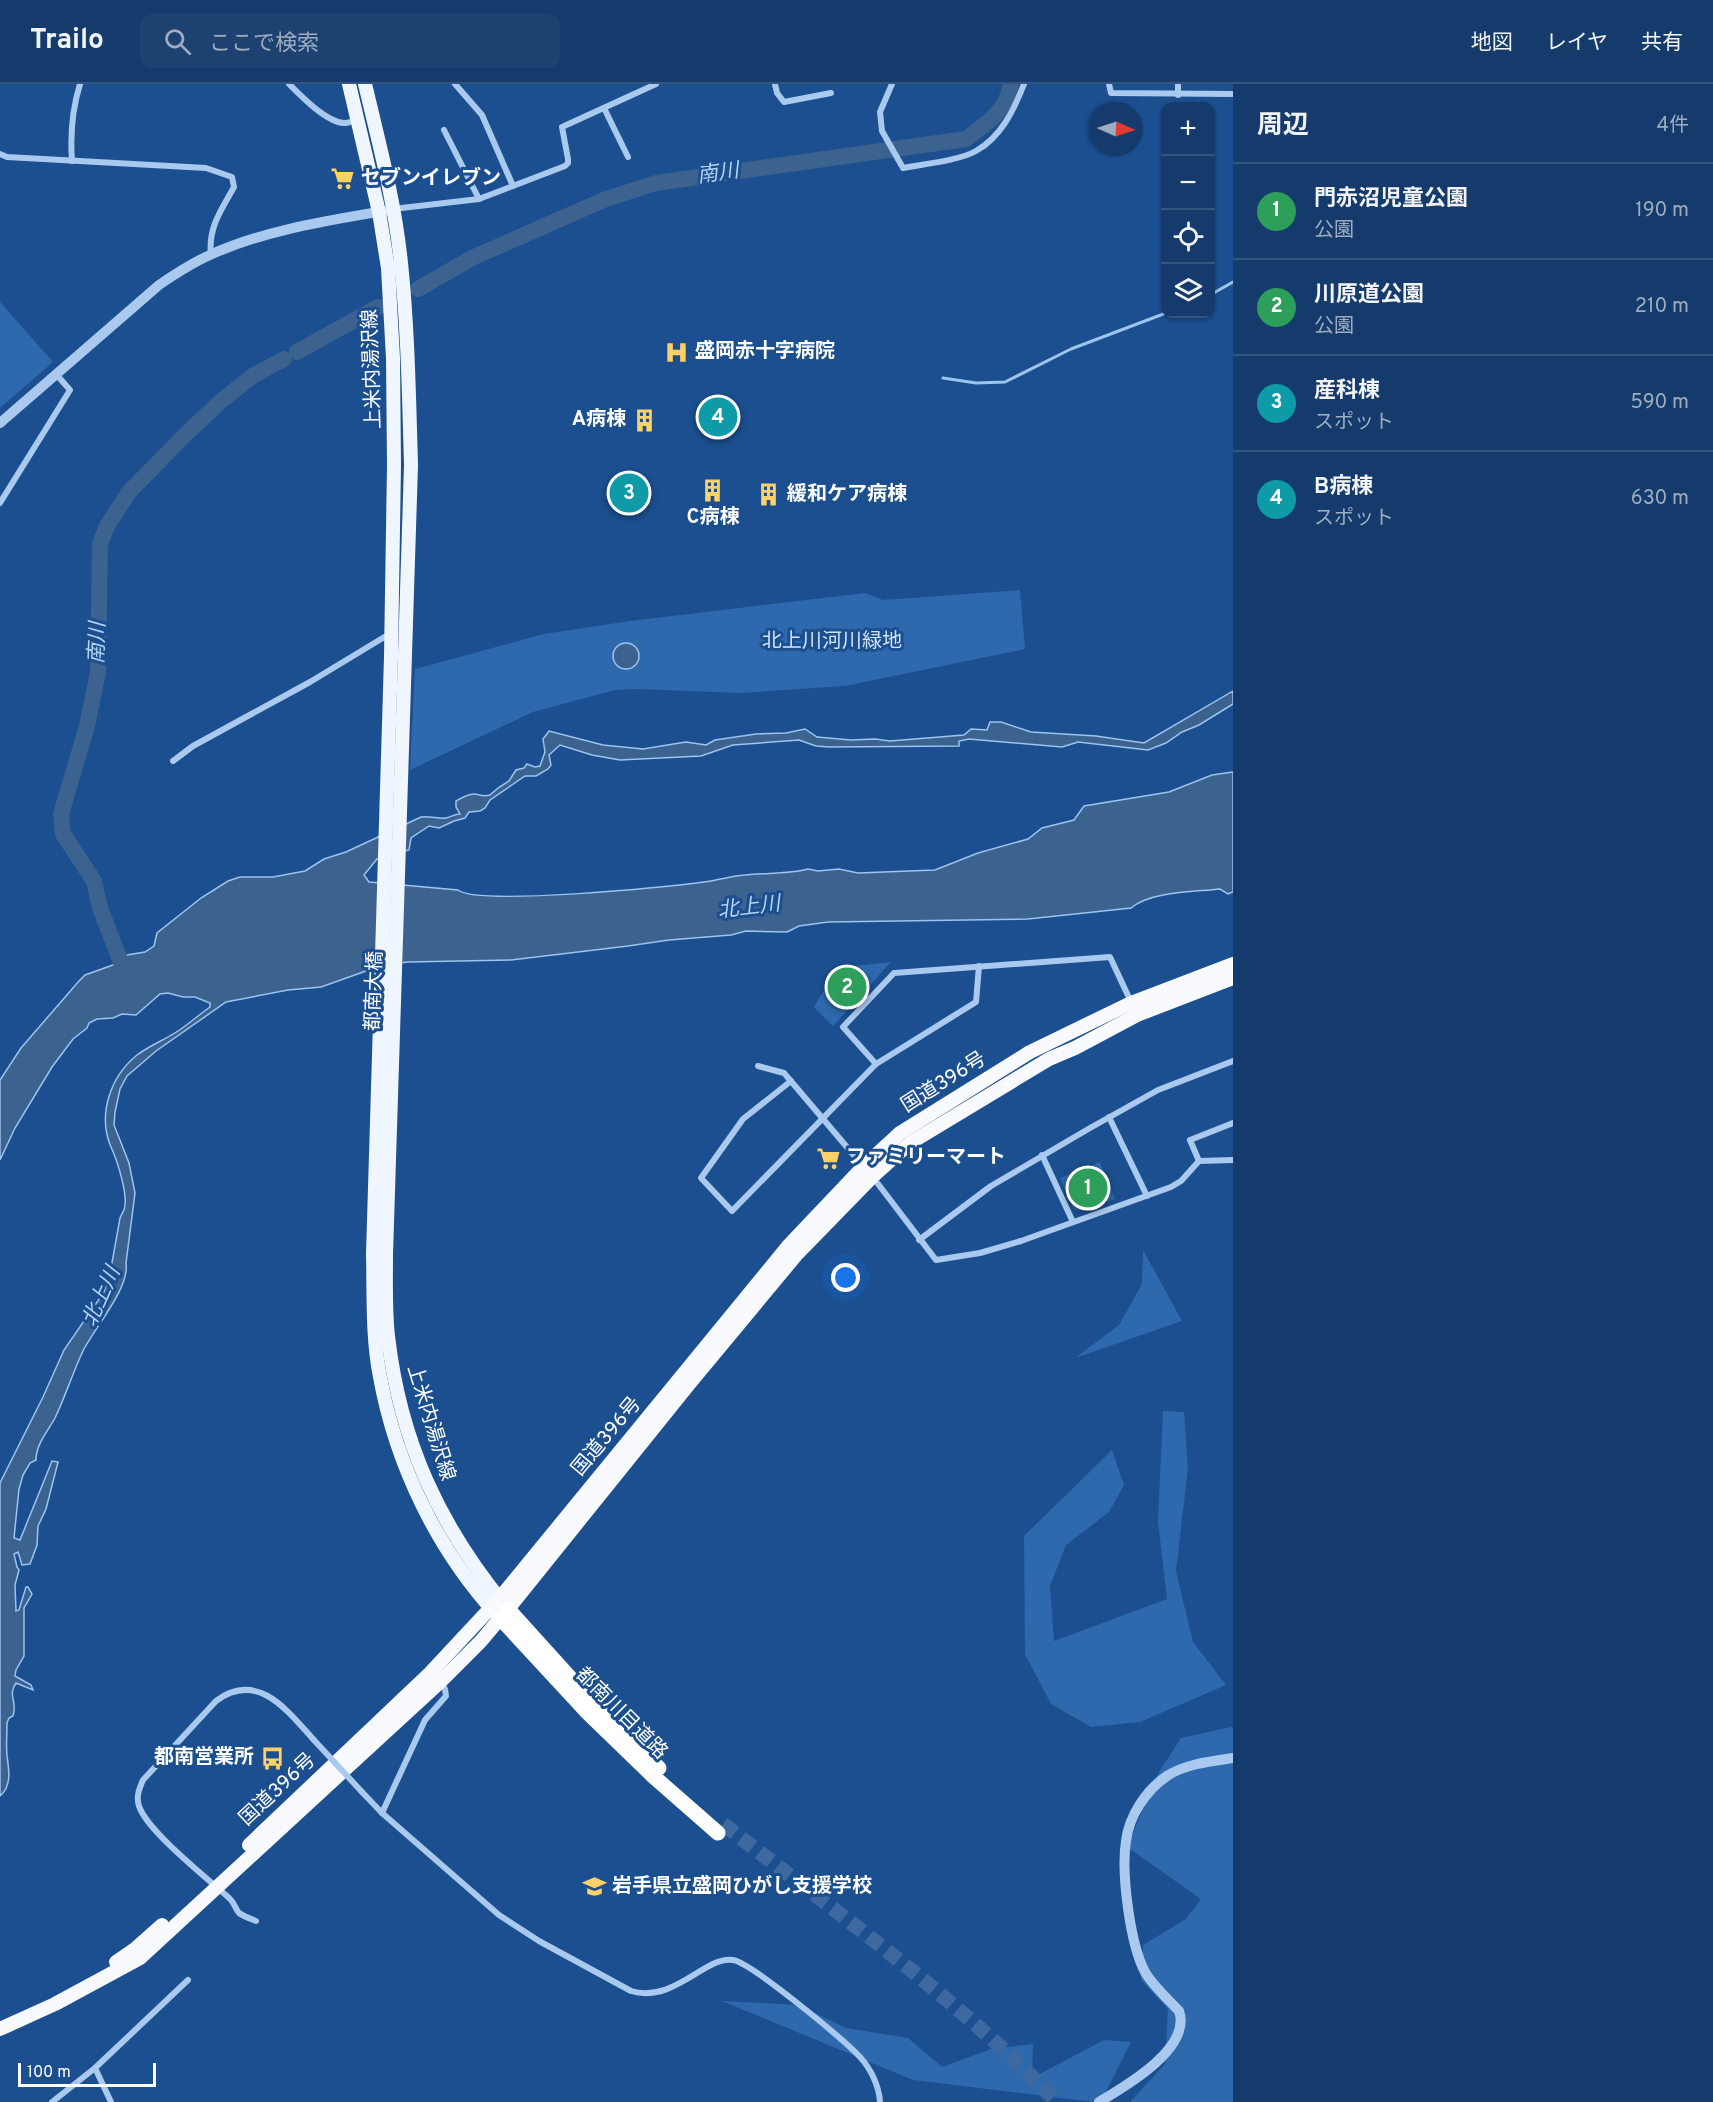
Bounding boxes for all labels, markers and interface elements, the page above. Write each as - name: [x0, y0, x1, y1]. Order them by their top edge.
- search box: [140, 14, 560, 68]
- text: Trailo: [30, 23, 104, 59]
- icon: search: [161, 25, 194, 58]
- text: 地図: [1471, 30, 1513, 57]
- text: レイヤ: [1546, 30, 1608, 57]
- text: 共有: [1641, 30, 1683, 57]
- text: ここで検索: [209, 31, 319, 58]
- north arrow: [1089, 102, 1143, 156]
- map controls: [1161, 102, 1215, 318]
- button: +: [1161, 102, 1215, 156]
- text: 周辺: [1257, 110, 1309, 143]
- text: 4件: [1657, 113, 1689, 139]
- button: −: [1161, 156, 1215, 210]
- water label: 南川: [695, 157, 743, 190]
- supermarket icon: セブンイレブン: [330, 166, 356, 192]
- place label: セブンイレブン: [361, 166, 501, 192]
- text: 門赤沼児童公園: [1314, 186, 1468, 213]
- text: 1: [1273, 198, 1281, 224]
- text: 190 m: [1635, 198, 1689, 224]
- button: locate: [1161, 210, 1215, 264]
- text: 公園: [1314, 218, 1354, 244]
- button: layers: [1161, 264, 1215, 318]
- text: 川原道公園: [1314, 282, 1424, 309]
- text: 2: [1270, 294, 1283, 320]
- text: 210 m: [1635, 294, 1689, 320]
- street label: 上米内湯沢線: [358, 309, 388, 429]
- text: 公園: [1314, 314, 1354, 340]
- hospital icon: 盛岡赤十字病院: [664, 339, 690, 365]
- place label: 盛岡赤十字病院: [695, 339, 835, 365]
- text: 産科棟: [1314, 378, 1380, 405]
- text: 3: [1271, 390, 1283, 416]
- text: 590 m: [1631, 390, 1689, 416]
- pin: 4: [698, 394, 738, 440]
- place label: A病棟: [572, 407, 626, 433]
- building icon: A病棟: [631, 407, 657, 433]
- text: スポット: [1314, 410, 1394, 436]
- pin: 3: [610, 470, 648, 516]
- text: B病棟: [1314, 474, 1373, 501]
- building icon: C病棟: [700, 477, 726, 503]
- building icon: 緩和ケア病棟: [756, 482, 782, 508]
- place label: 緩和ケア病棟: [787, 482, 907, 508]
- text: 4: [1270, 486, 1283, 512]
- text: 630 m: [1631, 486, 1689, 512]
- place label: C病棟: [687, 505, 739, 531]
- text: スポット: [1314, 506, 1394, 532]
- water label: 南川: [84, 620, 112, 664]
- park label: 北上川河川緑地: [762, 629, 902, 655]
- water label: 北上川: [716, 891, 784, 925]
- street label: 都南大橋: [361, 951, 389, 1031]
- pin: 2: [828, 964, 866, 1010]
- street label: 国道396号: [897, 1047, 991, 1119]
- supermarket icon: ファミリーマート: [815, 1145, 841, 1171]
- place label: ファミリーマート: [846, 1145, 1006, 1171]
- pin: 1: [1068, 1166, 1108, 1210]
- water label: 北上川: [77, 1261, 128, 1331]
- your location: [831, 1263, 860, 1292]
- street label: 上米内湯沢線: [400, 1362, 460, 1484]
- street label: 国道396号: [566, 1392, 648, 1482]
- street label: 都南川目道路: [569, 1662, 673, 1766]
- place label: 都南営業所: [154, 1745, 254, 1771]
- bus stop icon: 都南営業所: [259, 1745, 285, 1771]
- street label: 国道396号: [234, 1748, 322, 1832]
- school or university icon: 岩手県立盛岡ひがし支援学校: [581, 1874, 607, 1900]
- place label: 岩手県立盛岡ひがし支援学校: [612, 1874, 872, 1900]
- scale bar: [18, 2060, 156, 2088]
- text: 100 m: [27, 2063, 71, 2083]

